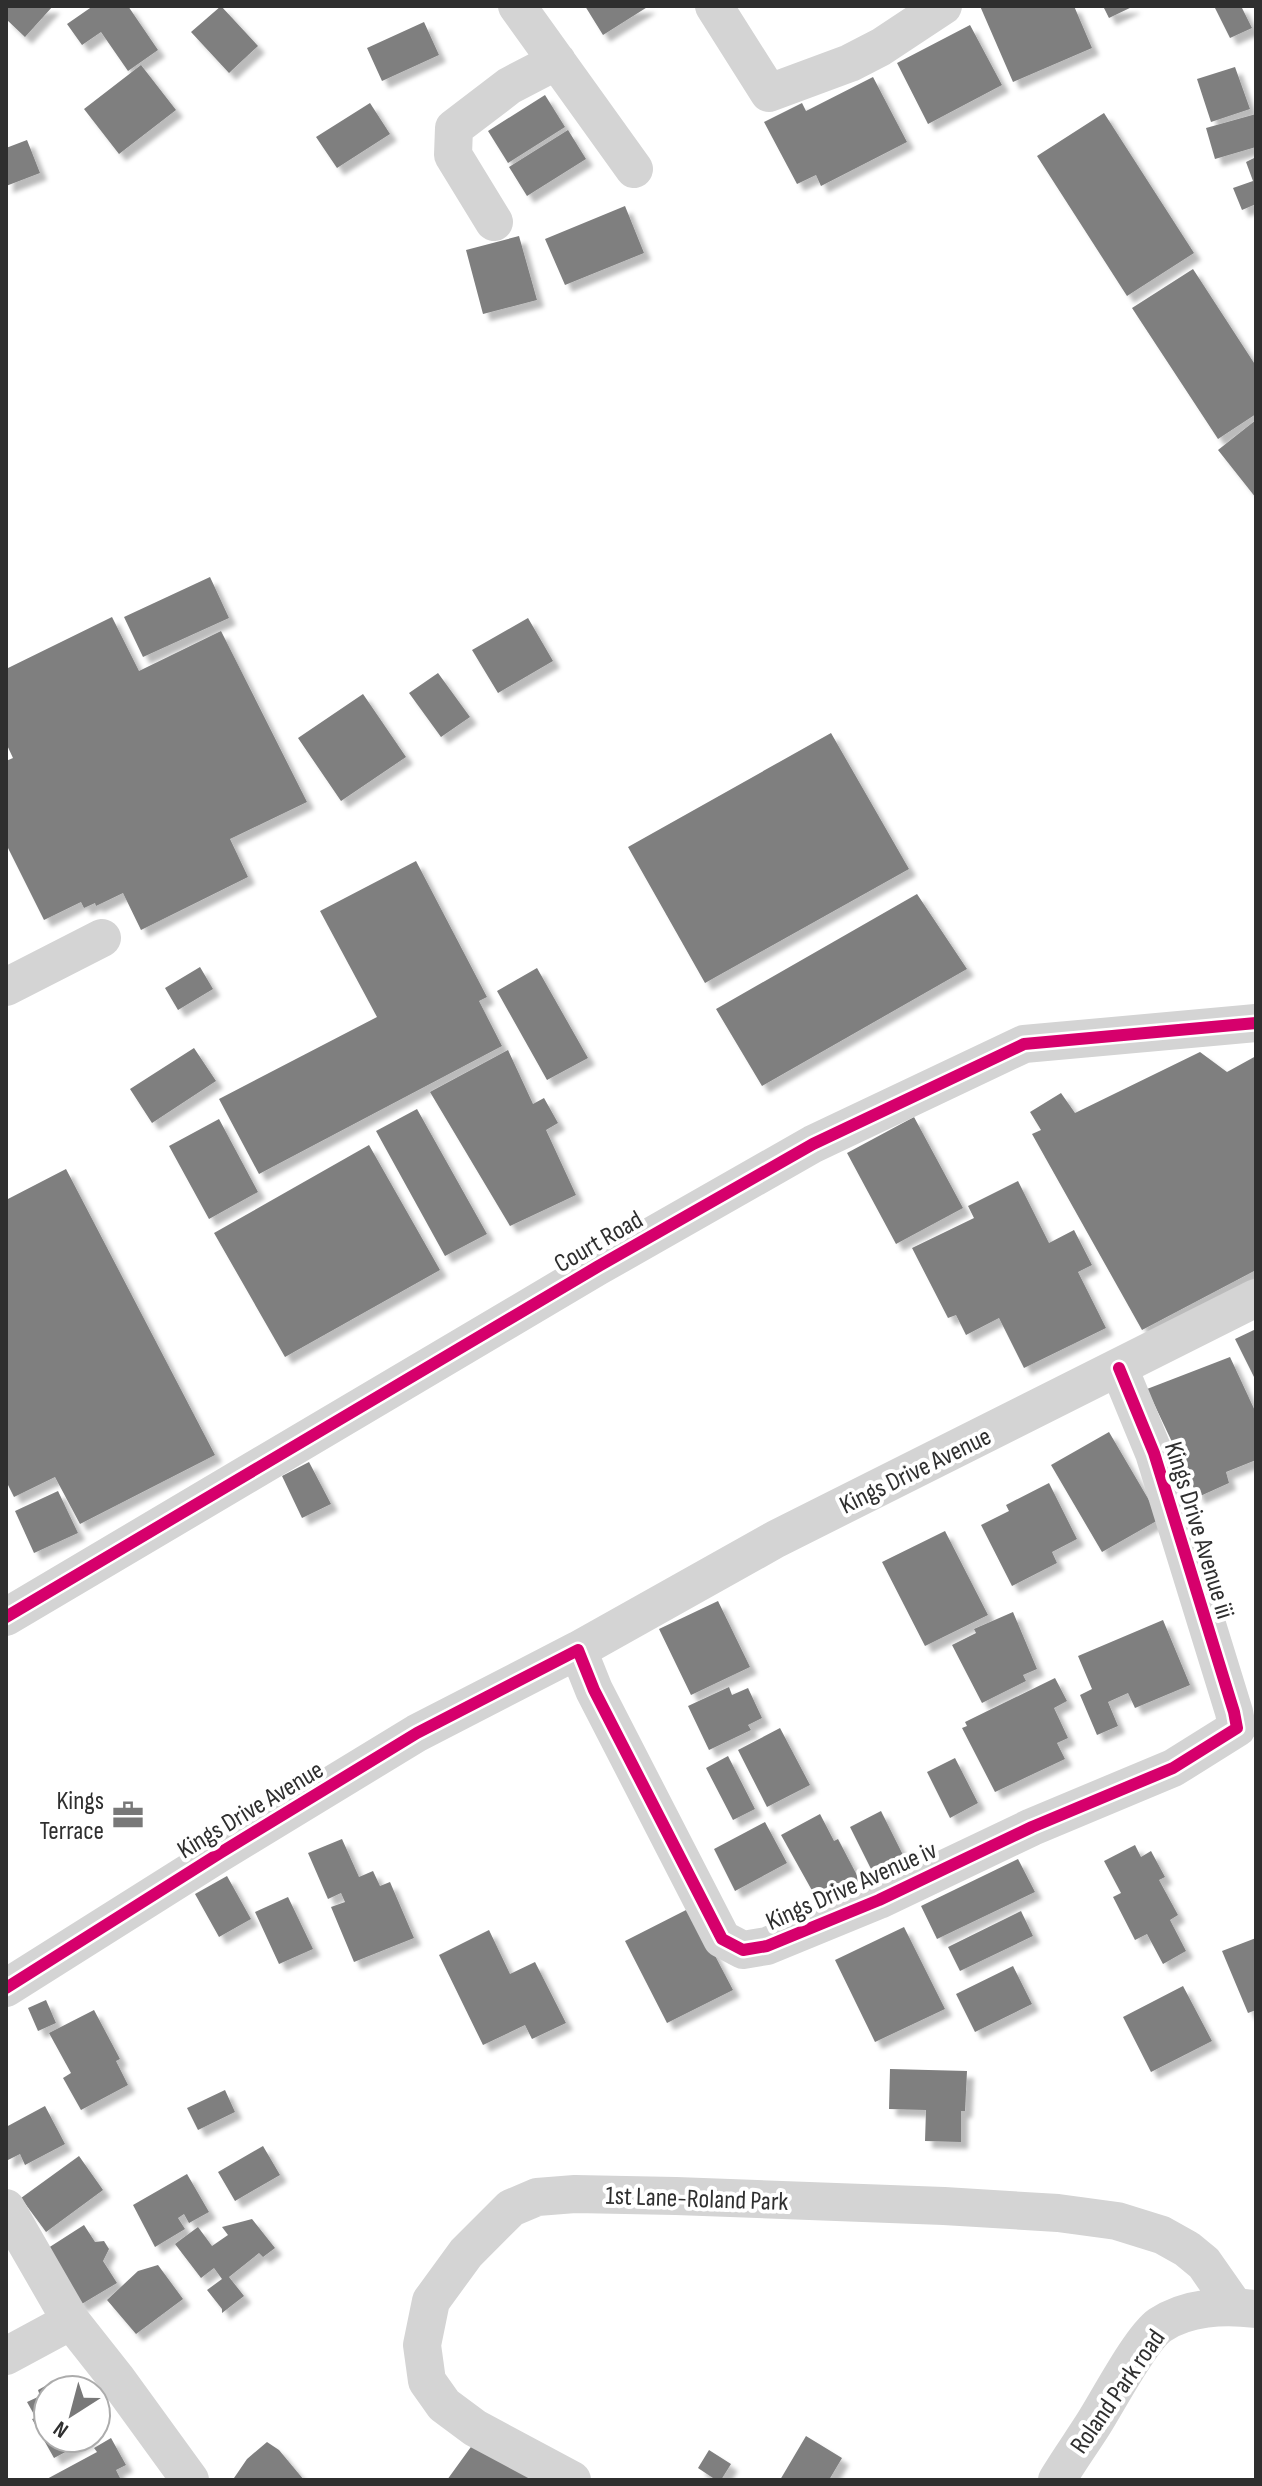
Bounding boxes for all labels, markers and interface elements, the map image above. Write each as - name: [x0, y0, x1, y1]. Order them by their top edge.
- street label: Court Road: [549, 1205, 649, 1280]
- street label: Kings Drive Avenue: [835, 1421, 996, 1521]
- street label: Kings Drive Avenue iii: [1157, 1438, 1240, 1623]
- street label: Kings Drive Avenue: [172, 1755, 329, 1866]
- place label: Kings Terrace: [39, 1786, 104, 1847]
- office icon: Kings Terrace: [111, 1798, 145, 1832]
- street label: Kings Drive Avenue iv: [761, 1835, 942, 1938]
- street label: 1st Lane-Roland Park: [605, 2181, 789, 2218]
- street label: Roland Park road: [1064, 2324, 1172, 2460]
- north arrow: [32, 2374, 112, 2454]
- text: N: [48, 2415, 74, 2443]

